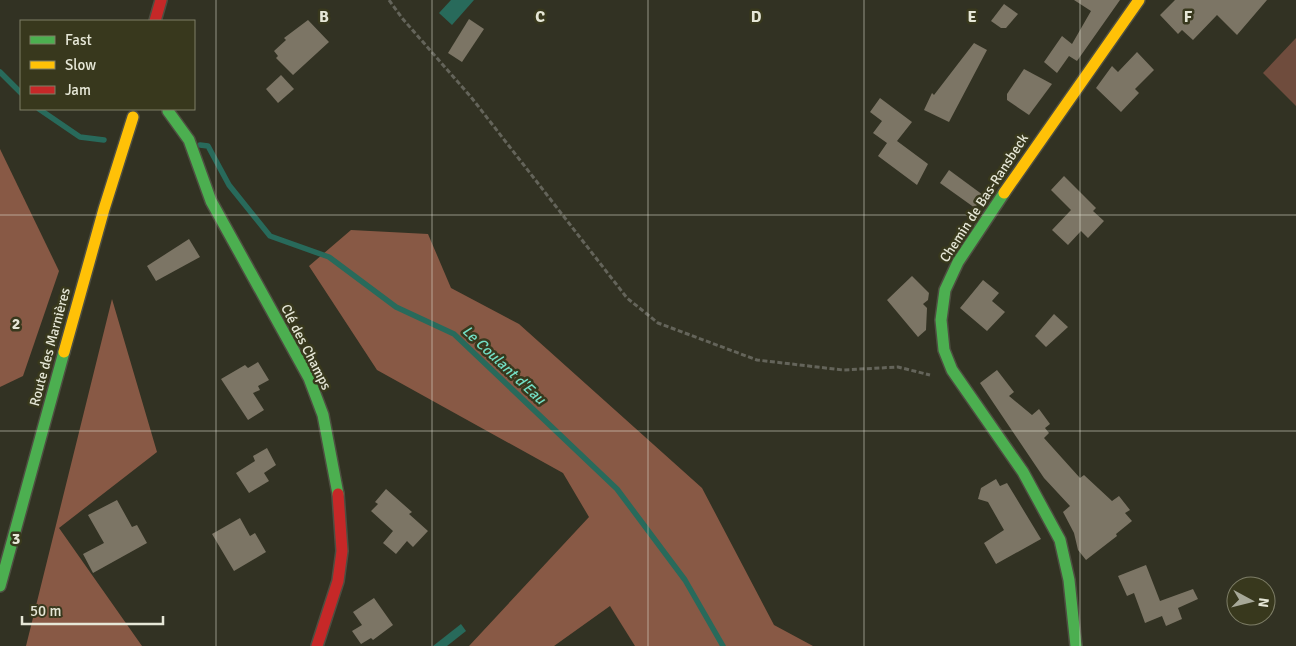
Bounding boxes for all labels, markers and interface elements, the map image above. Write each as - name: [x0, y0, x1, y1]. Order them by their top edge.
- text: B: [319, 7, 329, 27]
- text: C: [535, 7, 545, 27]
- text: D: [751, 7, 762, 27]
- text: E: [967, 7, 977, 27]
- text: F: [1184, 7, 1193, 27]
- legend: [20, 20, 195, 110]
- text: Fast: [65, 31, 92, 49]
- text: Slow: [65, 56, 96, 74]
- text: Jam: [65, 81, 91, 99]
- street label: Chemin de Bas-Ransbeck: [936, 130, 1032, 266]
- street label: Route des Marnières: [26, 286, 74, 408]
- street label: Clé des Champs: [277, 301, 335, 393]
- text: 2: [12, 314, 20, 334]
- water label: Le Coulant d'Eau: [459, 322, 550, 409]
- text: 3: [12, 529, 20, 549]
- north arrow: [1226, 576, 1276, 626]
- scale bar: [22, 594, 164, 626]
- text: N: [1254, 597, 1272, 608]
- text: 50 m: [30, 602, 61, 620]

